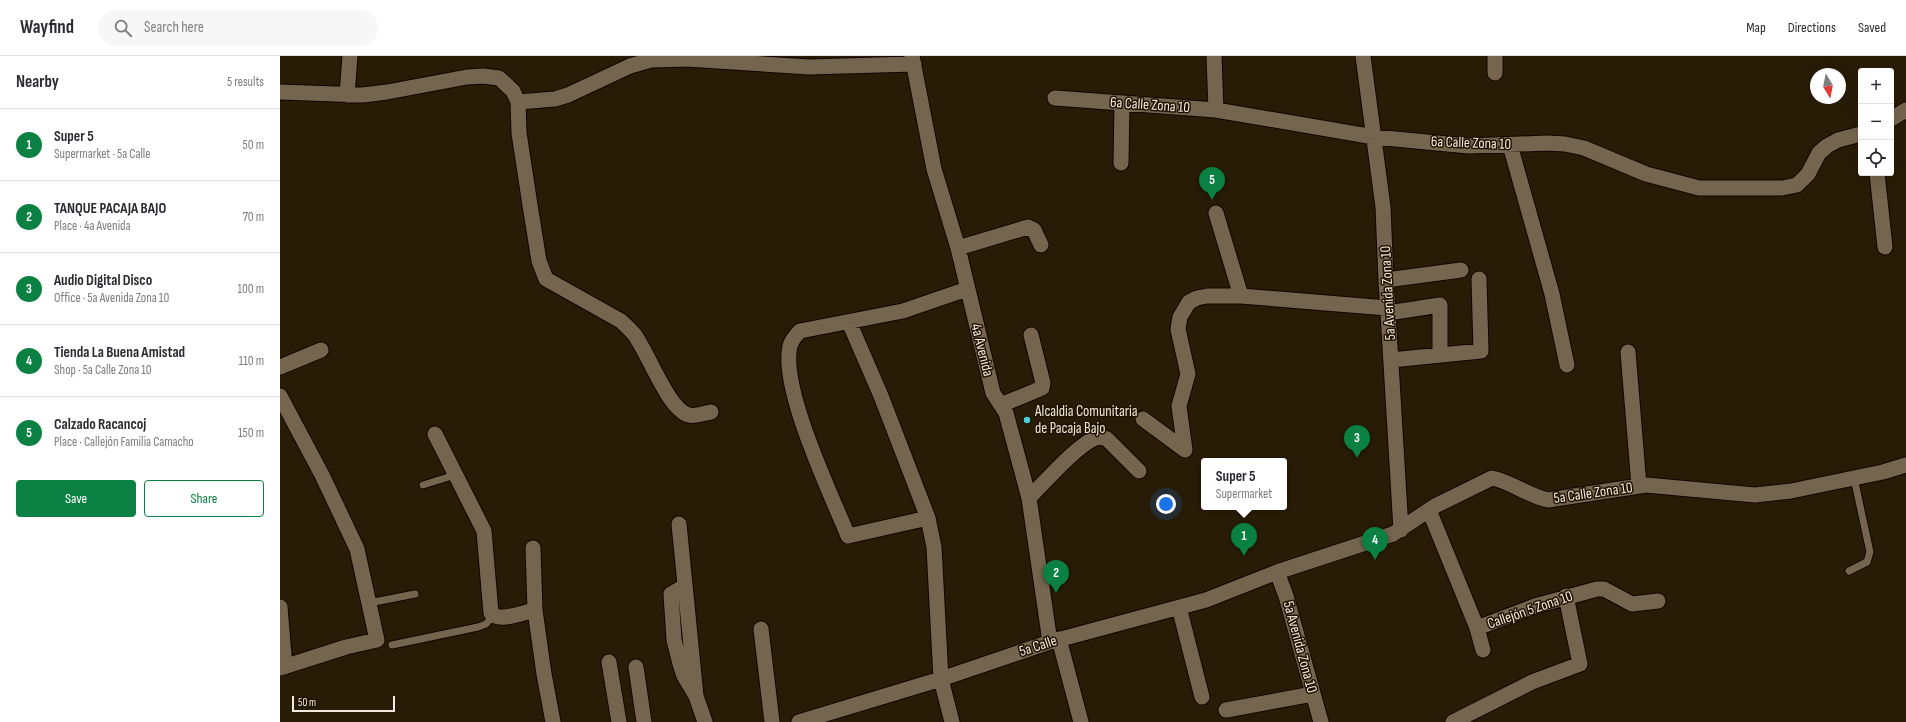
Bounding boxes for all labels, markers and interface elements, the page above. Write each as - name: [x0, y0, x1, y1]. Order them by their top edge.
- search box: [98, 10, 378, 46]
- text: Wayfind: [20, 16, 74, 39]
- icon: search: [112, 17, 134, 39]
- text: Search here: [144, 18, 204, 37]
- text: Map: [1746, 19, 1766, 36]
- text: Directions: [1788, 19, 1836, 36]
- text: Saved: [1858, 19, 1886, 36]
- north arrow: [1810, 68, 1846, 104]
- map controls: [1858, 68, 1894, 176]
- button: +: [1858, 68, 1894, 104]
- text: Nearby: [16, 72, 59, 92]
- text: 5 results: [227, 74, 264, 90]
- street label: 6a Calle Zona 10: [1109, 93, 1191, 117]
- button: −: [1858, 104, 1894, 140]
- text: Super 5: [54, 127, 94, 146]
- street label: 6a Calle Zona 10: [1431, 132, 1511, 154]
- text: 1: [26, 137, 32, 153]
- text: 50 m: [243, 137, 264, 153]
- button: locate: [1858, 140, 1894, 176]
- text: Supermarket · 5a Calle: [54, 146, 151, 162]
- pin: 5: [1199, 167, 1225, 200]
- text: TANQUE PACAJA BAJO: [54, 199, 166, 218]
- text: 2: [26, 209, 32, 225]
- text: 70 m: [243, 209, 264, 225]
- text: Place · 4a Avenida: [54, 218, 130, 234]
- street label: 5a Avenida Zona 10: [1376, 245, 1400, 341]
- text: Audio Digital Disco: [54, 271, 152, 290]
- text: 3: [26, 281, 32, 297]
- text: 100 m: [237, 281, 264, 297]
- text: Office · 5a Avenida Zona 10: [54, 290, 169, 306]
- street label: 4a Avenida: [966, 322, 998, 379]
- text: Tienda La Buena Amistad: [54, 343, 185, 362]
- text: 4: [26, 353, 32, 369]
- text: 110 m: [239, 353, 264, 369]
- text: Shop · 5a Calle Zona 10: [54, 362, 152, 378]
- place label: Alcaldia Comunitaria de Pacaja Bajo: [1034, 402, 1138, 438]
- text: Calzado Racancoj: [54, 415, 146, 434]
- marker: Alcaldia Comunitaria de Pacaja Bajo: [1022, 415, 1032, 425]
- text: 5: [26, 425, 32, 441]
- text: 150 m: [238, 425, 264, 441]
- pin: 3: [1344, 425, 1370, 458]
- text: Place · Callejón Familia Camacho: [54, 434, 194, 450]
- popup: [1201, 458, 1287, 510]
- text: Super 5: [1216, 467, 1256, 486]
- street label: 5a Calle Zona 10: [1552, 478, 1634, 508]
- button: Save: [16, 480, 136, 517]
- button: Share: [144, 480, 264, 517]
- text: Supermarket: [1216, 486, 1272, 502]
- your location: [1156, 494, 1176, 514]
- pin: 1: [1231, 523, 1257, 556]
- pin: 4: [1362, 527, 1388, 560]
- pin: 2: [1043, 560, 1069, 593]
- street label: Callejón 5 Zona 10: [1485, 586, 1575, 634]
- street label: 5a Avenida Zona 10: [1279, 599, 1321, 695]
- street label: 5a Calle: [1017, 631, 1059, 661]
- scale bar: [292, 694, 395, 713]
- text: 50 m: [298, 696, 316, 709]

